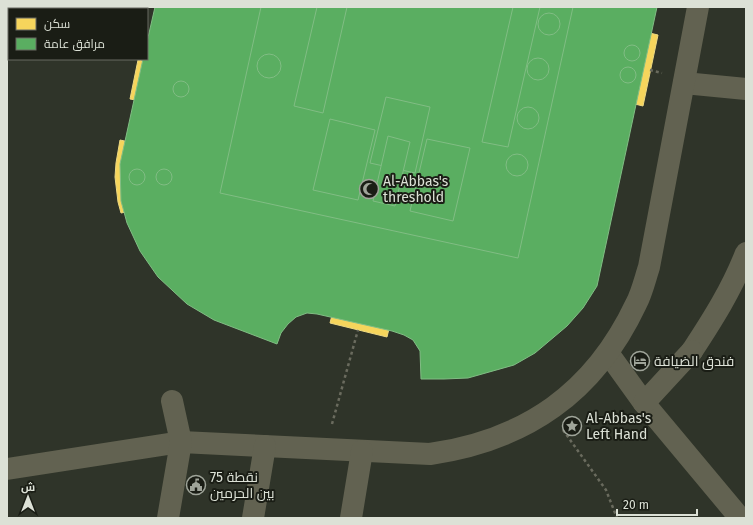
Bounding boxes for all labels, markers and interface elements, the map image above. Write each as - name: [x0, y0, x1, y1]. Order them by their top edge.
- legend: [8, 8, 148, 60]
- text: سكن: [44, 17, 70, 31]
- text: مرافق عامة: [44, 37, 105, 51]
- place label: Al-Abbas's threshold: [383, 173, 449, 206]
- mosque icon: Al-Abbas's threshold: [358, 178, 380, 200]
- hotel icon: فندق الضيافة: [629, 350, 651, 372]
- place label: فندق الضيافة: [654, 353, 734, 370]
- place label: Al-Abbas's Left Hand: [586, 410, 652, 443]
- place icon: Al-Abbas's Left Hand: [561, 415, 583, 437]
- place label: نقطة 75 بين الحرمين: [210, 469, 275, 502]
- public building icon: نقطة 75 بين الحرمين: [185, 474, 207, 496]
- north arrow: [8, 477, 48, 517]
- text: ش: [21, 481, 35, 494]
- scale bar: [617, 491, 697, 517]
- text: 20 m: [623, 498, 649, 512]

